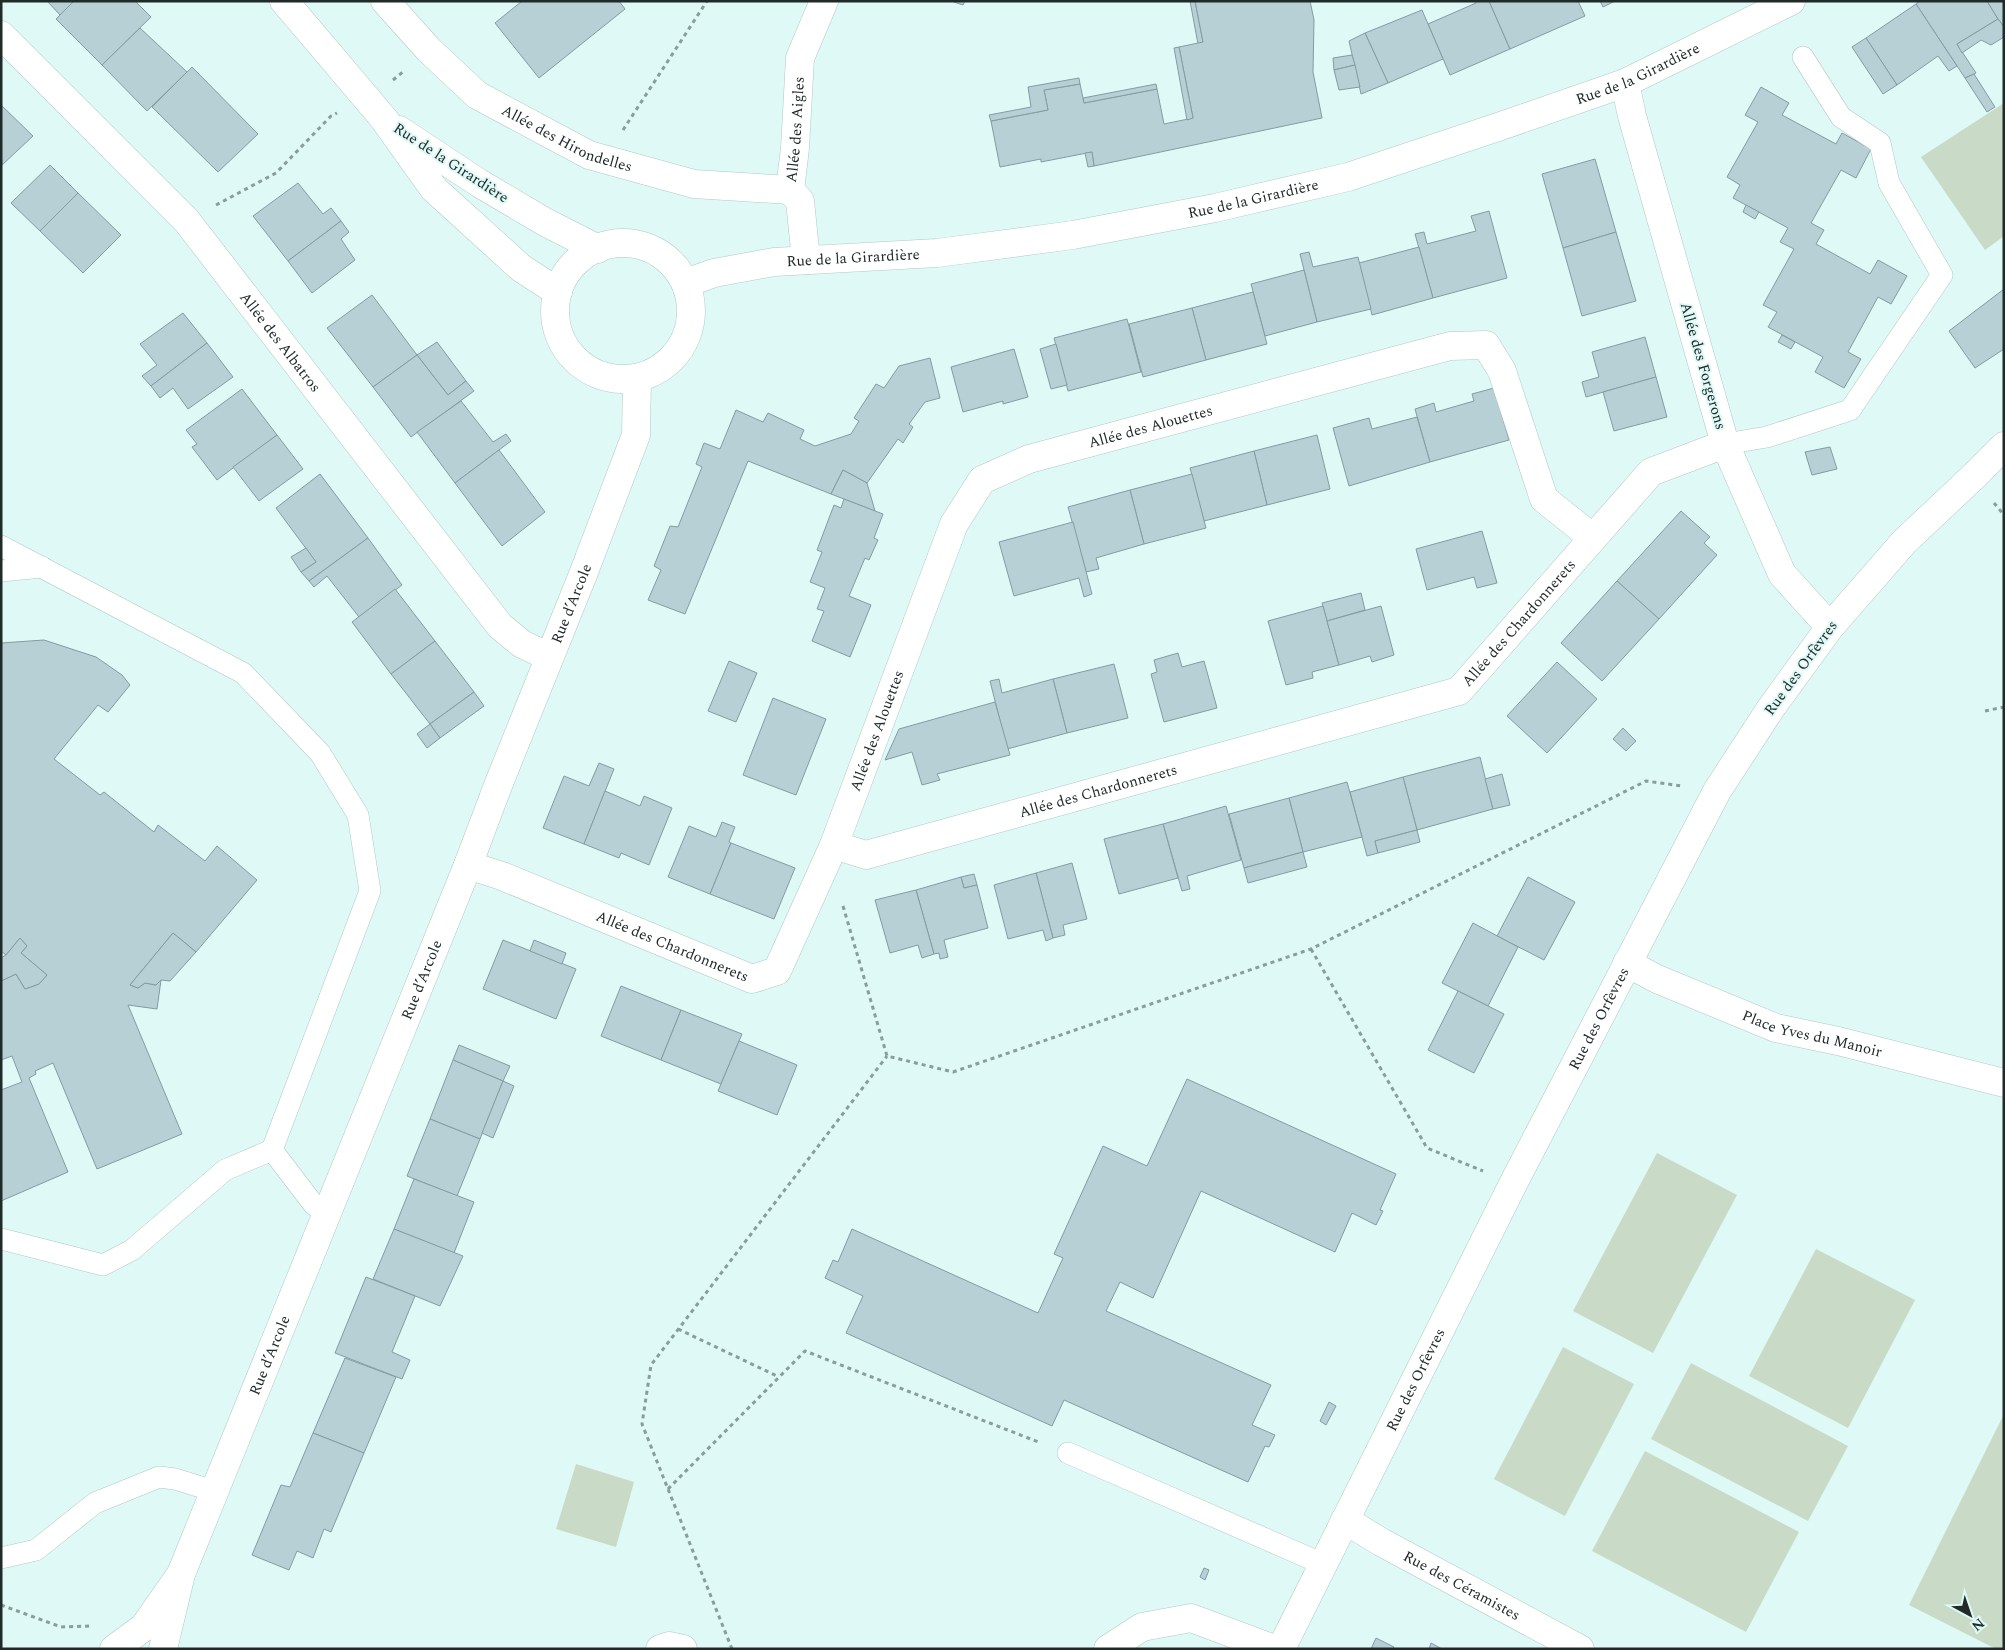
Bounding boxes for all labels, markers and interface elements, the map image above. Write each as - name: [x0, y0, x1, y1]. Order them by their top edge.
- street label: Rue de la Girardière: [1572, 36, 1704, 111]
- street label: Allée des Aigles: [779, 76, 810, 184]
- street label: Allée des Hirondelles: [497, 99, 635, 178]
- street label: Rue de la Girardière: [389, 117, 513, 209]
- street label: Rue de la Girardière: [1186, 173, 1321, 224]
- street label: Rue de la Girardière: [786, 242, 920, 273]
- street label: Allée des Albatros: [234, 287, 327, 397]
- street label: Allée des Forgerons: [1674, 300, 1732, 432]
- street label: Allée des Alouettes: [1086, 399, 1215, 454]
- street label: Allée des Chardonnerets: [1456, 554, 1581, 692]
- street label: Rue d’Arcole: [545, 560, 598, 647]
- street label: Rue des Orfèvres: [1759, 616, 1843, 720]
- street label: Allée des Alouettes: [844, 667, 910, 795]
- street label: Allée des Chardonnerets: [1016, 758, 1180, 824]
- street label: Allée des Chardonnerets: [593, 904, 752, 988]
- street label: Rue d’Arcole: [395, 936, 448, 1023]
- street label: Rue des Orfèvres: [1563, 963, 1635, 1074]
- street label: Place Yves du Manoir: [1738, 1004, 1885, 1063]
- street label: Rue d’Arcole: [243, 1312, 296, 1399]
- street label: Rue des Orfèvres: [1380, 1324, 1451, 1435]
- street label: Rue des Céramistes: [1399, 1545, 1524, 1626]
- north arrow: [1945, 1590, 1995, 1640]
- text: N: [1967, 1613, 1989, 1636]

